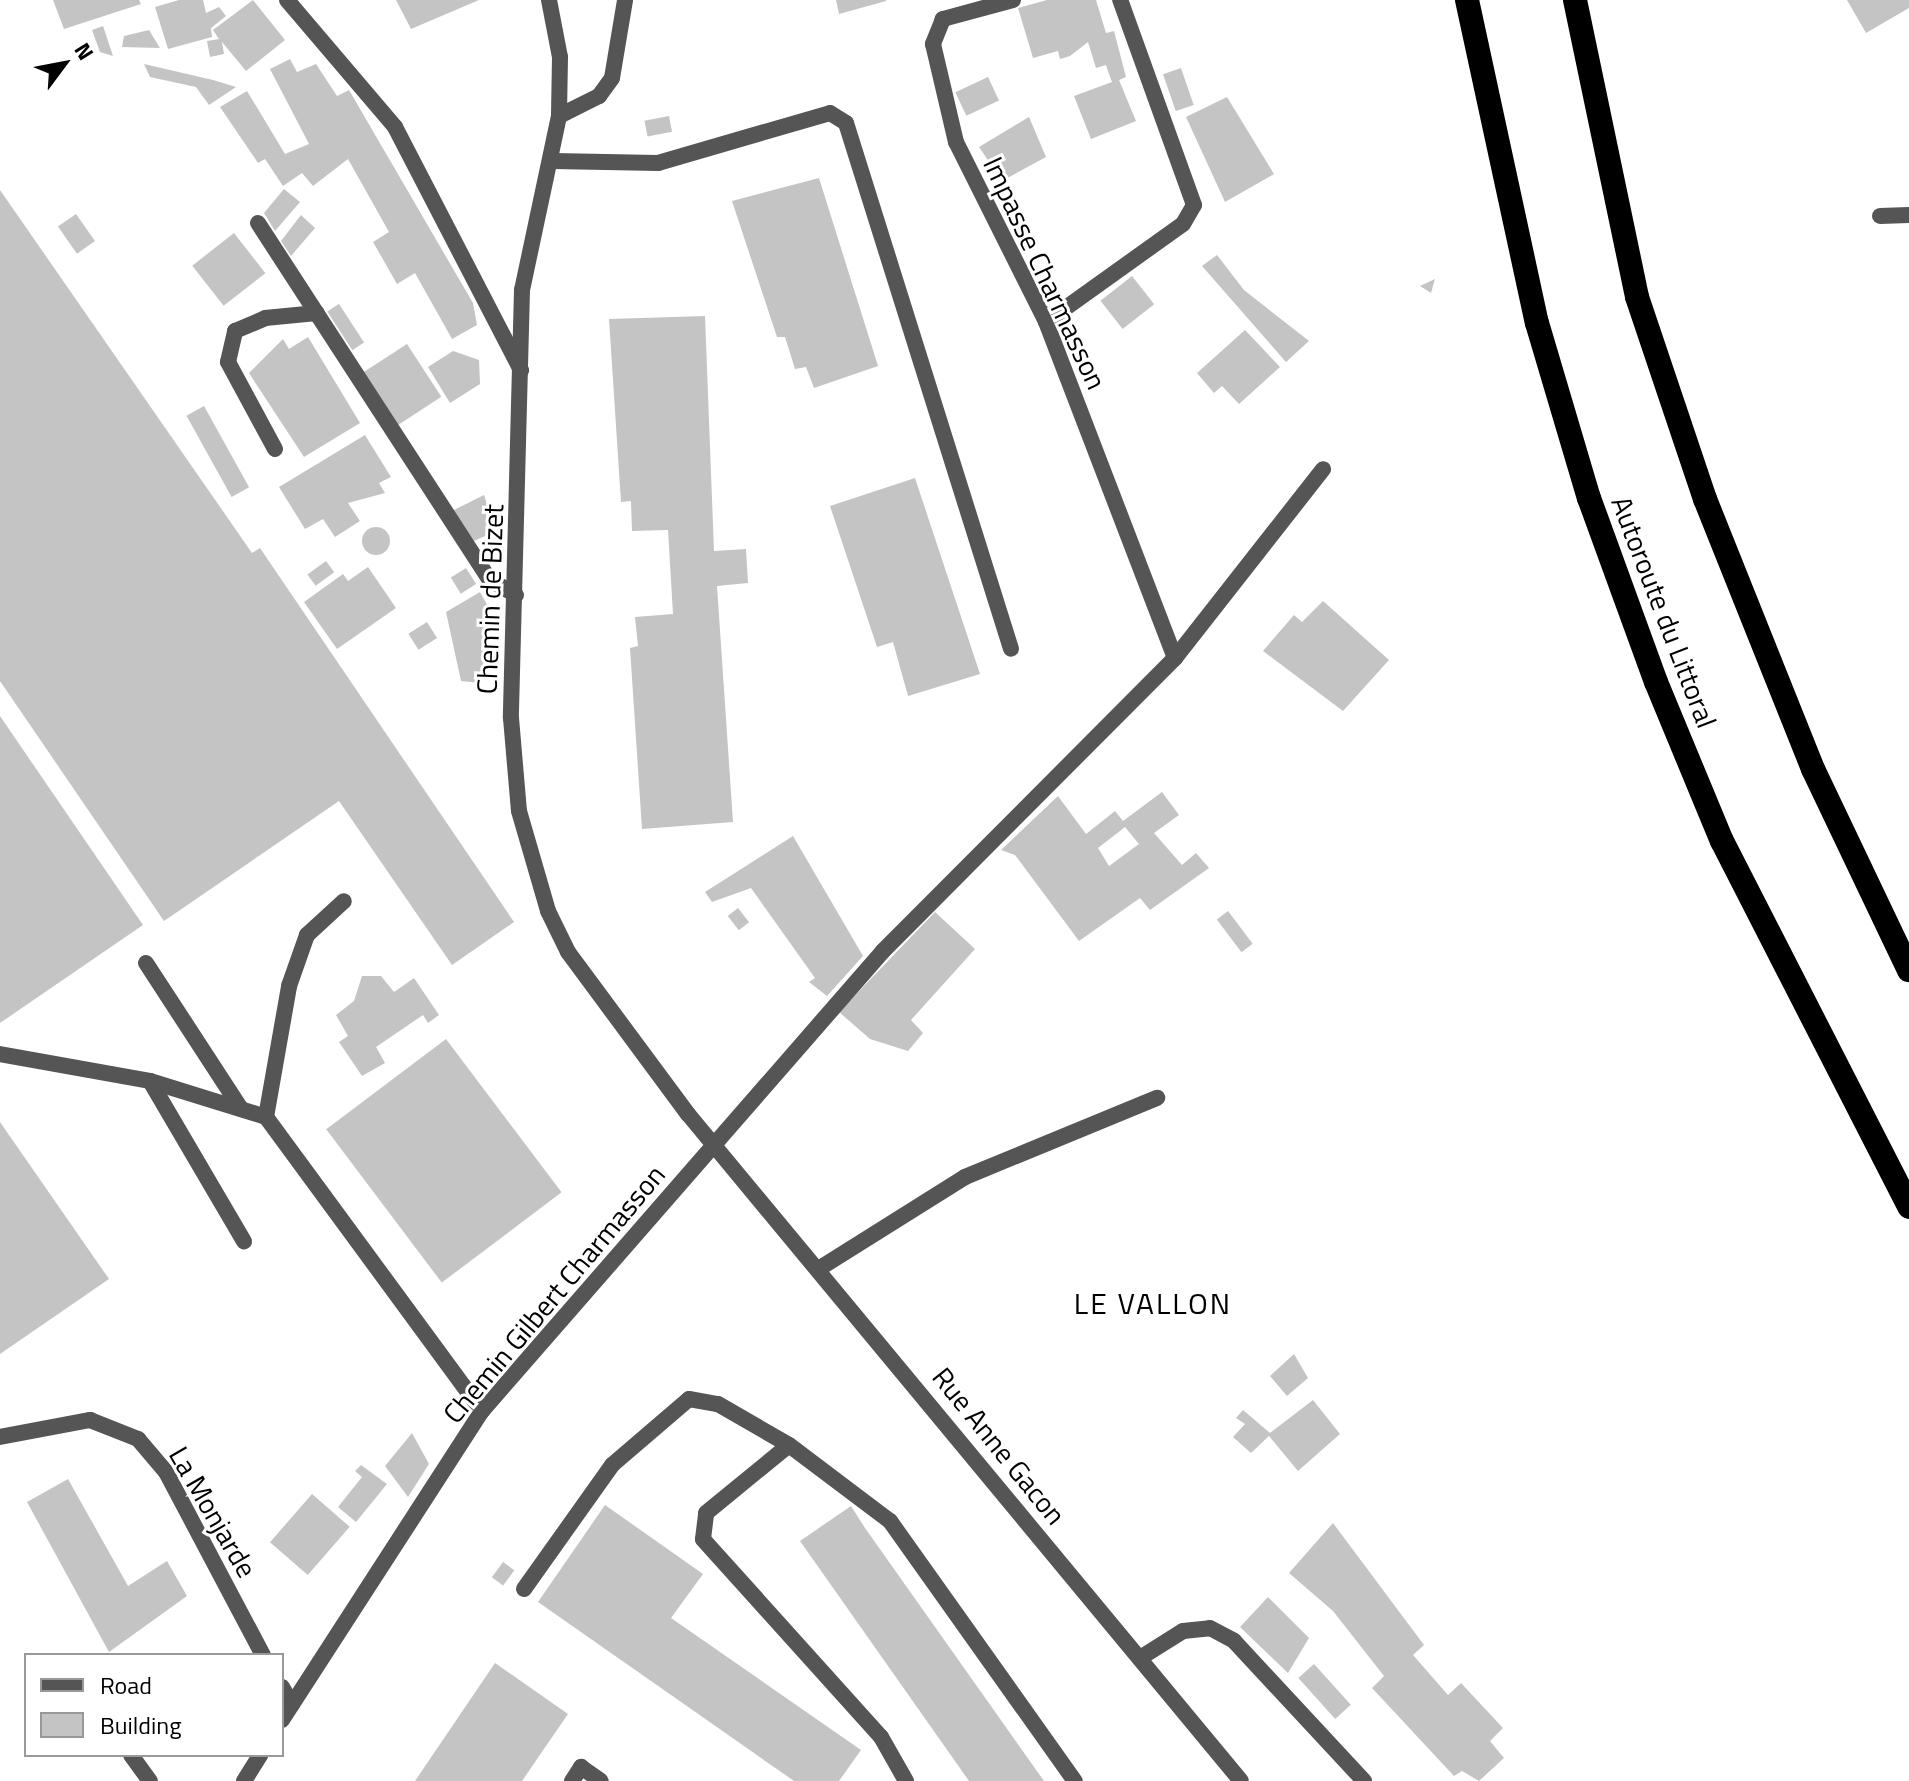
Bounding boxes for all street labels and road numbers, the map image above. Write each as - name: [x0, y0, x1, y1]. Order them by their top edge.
- street label: Impasse Charmasson: [976, 151, 1114, 395]
- street label: Autoroute du Littoral: [1604, 491, 1724, 733]
- street label: Chemin de Bizet: [470, 503, 510, 695]
- street label: Chemin Gilbert Charmasson: [436, 1158, 672, 1430]
- street label: Rue Anne Gacon: [925, 1361, 1073, 1531]
- street label: La Monjarde: [162, 1441, 264, 1583]

